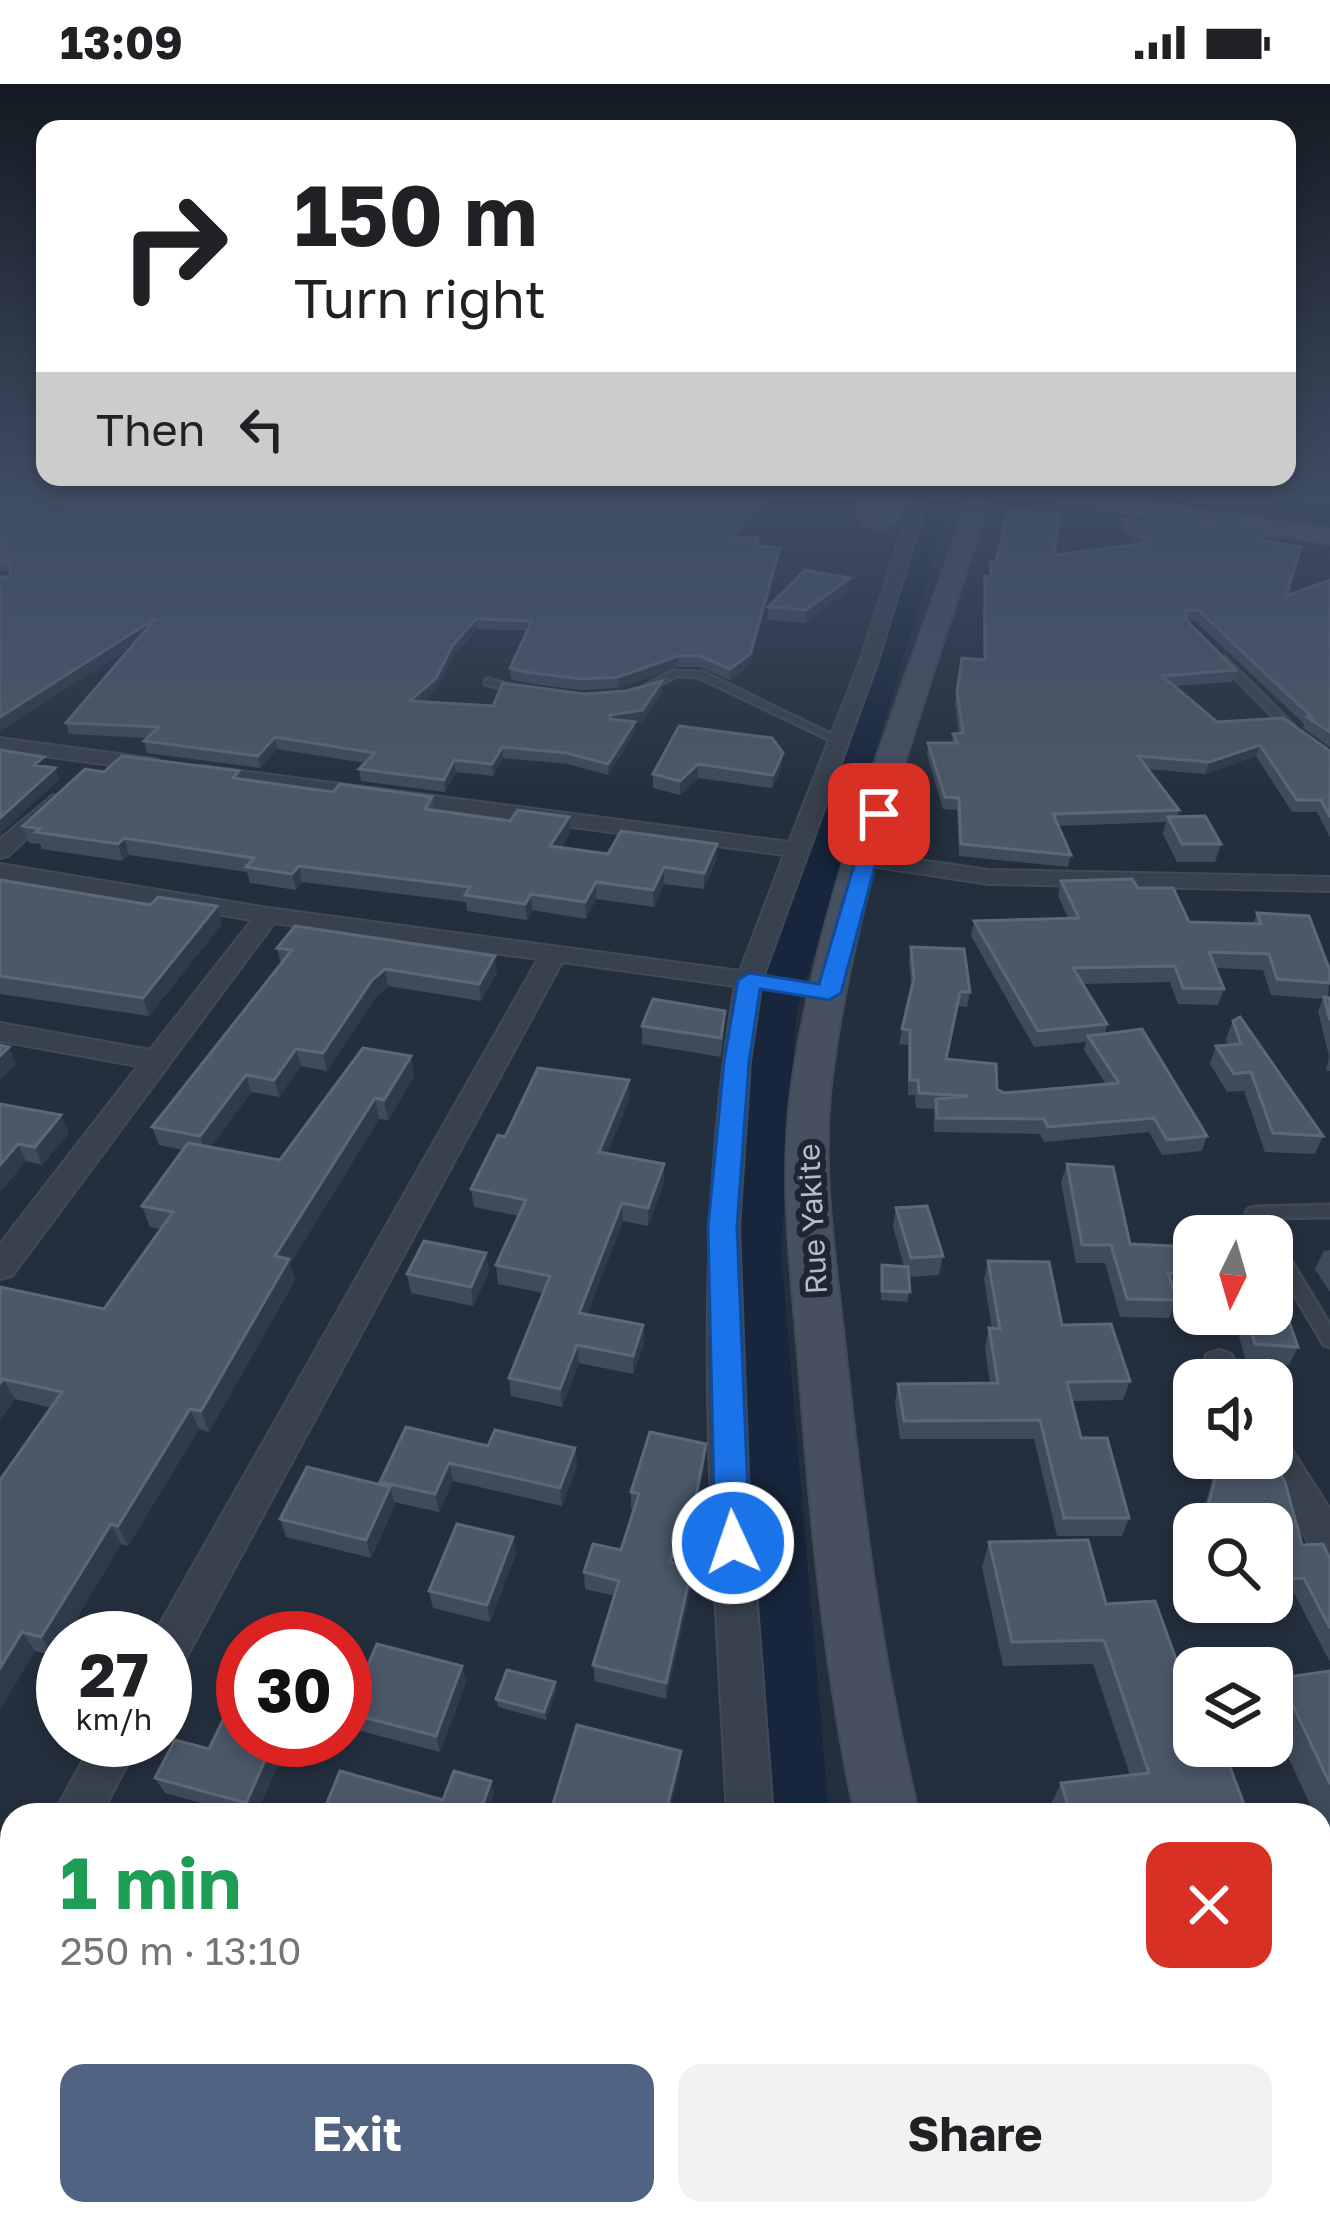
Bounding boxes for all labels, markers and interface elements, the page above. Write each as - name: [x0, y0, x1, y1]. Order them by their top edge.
- text: 13:09: [60, 15, 183, 69]
- text: 150 m: [294, 164, 538, 264]
- icon: right: [96, 168, 252, 324]
- text: Turn right: [294, 265, 546, 330]
- icon: left: [229, 396, 295, 462]
- text: Then: [96, 402, 205, 456]
- pin: [828, 763, 930, 865]
- icon: arrive: [846, 781, 912, 847]
- street label: Rue Yakite: [790, 1143, 834, 1295]
- north arrow: [1173, 1215, 1293, 1335]
- map controls: [1173, 1215, 1293, 1767]
- button: sound: [1173, 1359, 1293, 1479]
- position arrow: [670, 1480, 796, 1606]
- button: search: [1173, 1503, 1293, 1623]
- speed limit sign: 30: [216, 1611, 372, 1767]
- text: 27: [79, 1638, 149, 1710]
- button: layers: [1173, 1647, 1293, 1767]
- text: km/h: [76, 1701, 152, 1737]
- text: 1 min: [60, 1838, 241, 1925]
- button: close: [1146, 1842, 1272, 1968]
- text: 250 m · 13:10: [60, 1927, 301, 1974]
- button: Exit: [60, 2064, 654, 2202]
- button: Share: [678, 2064, 1272, 2202]

